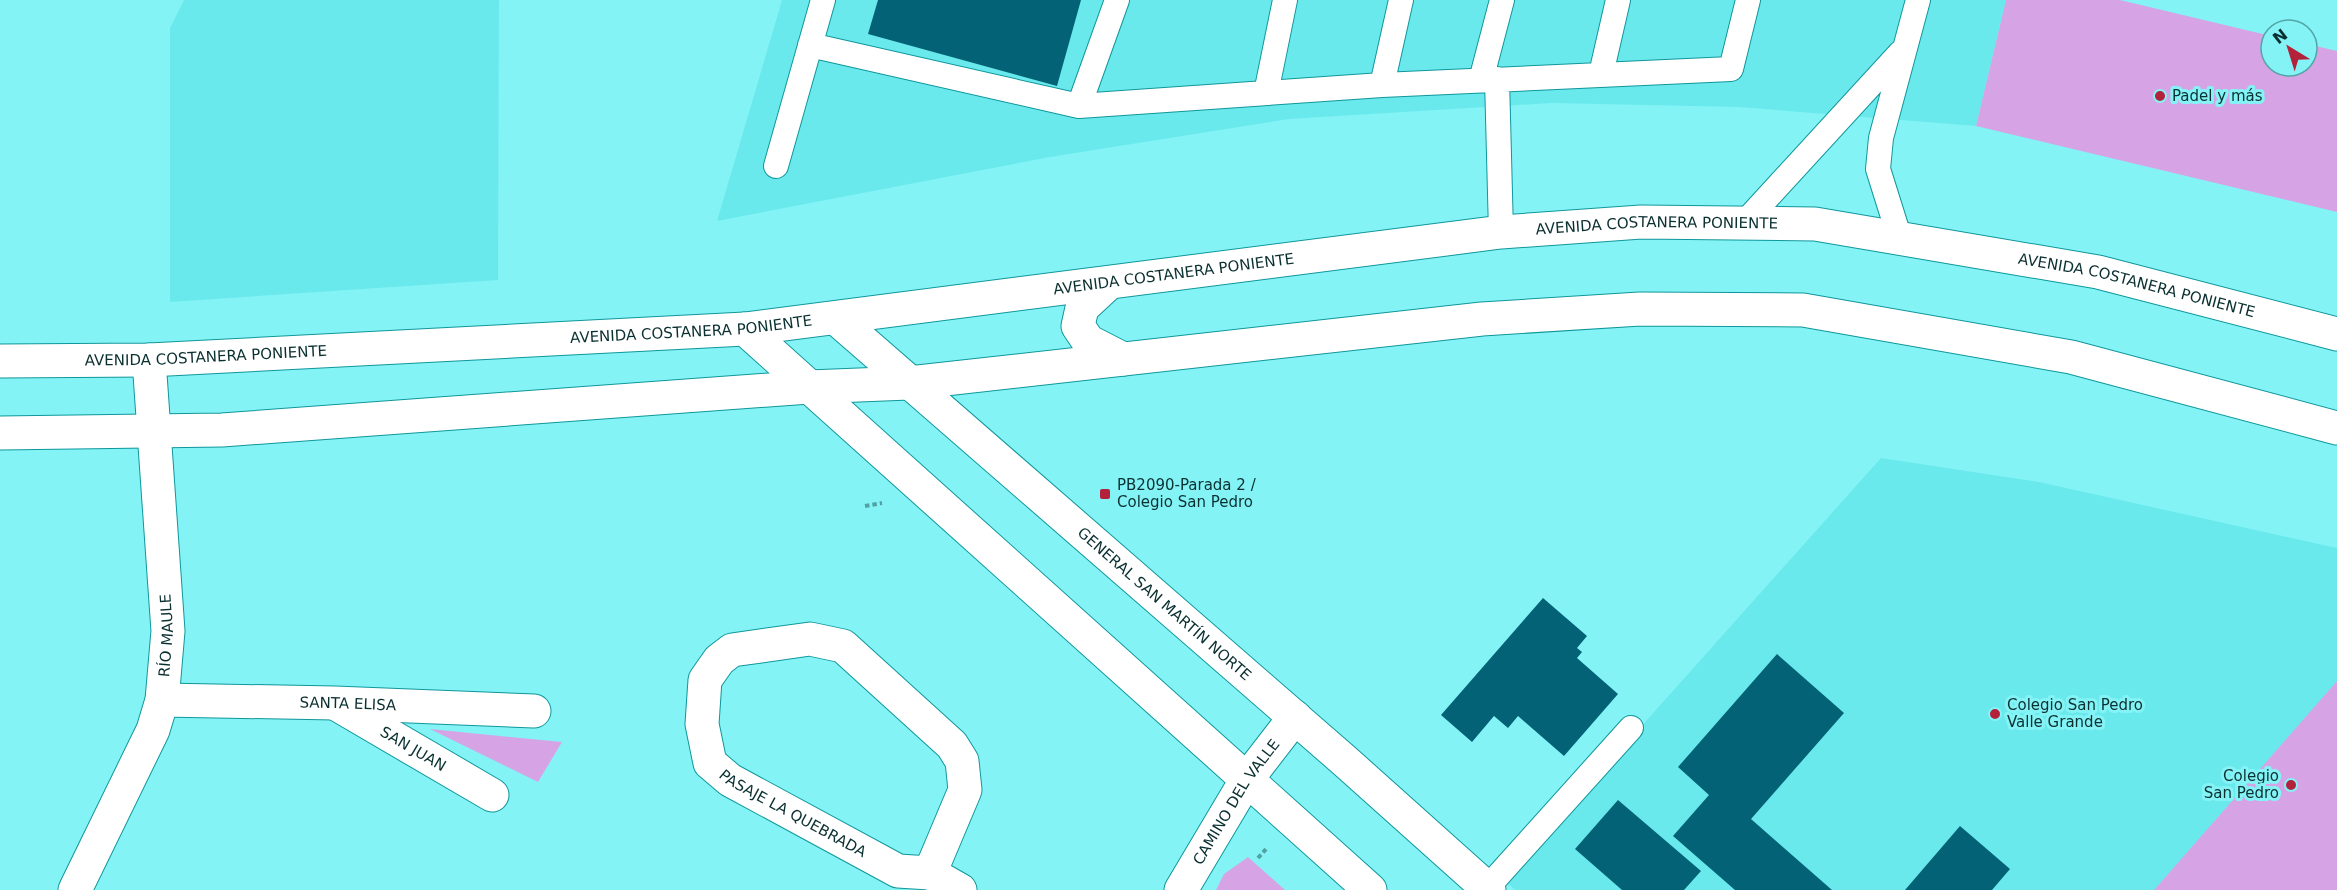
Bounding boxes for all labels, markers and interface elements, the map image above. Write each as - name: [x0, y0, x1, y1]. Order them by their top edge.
- north arrow: [2259, 18, 2319, 78]
- text: N: [2269, 25, 2291, 48]
- place label: Padel y más: [2172, 87, 2263, 105]
- marker: Padel y más: [2153, 89, 2167, 103]
- street label: AVENIDA COSTANERA PONIENTE: [1535, 213, 1778, 239]
- street label: AVENIDA COSTANERA PONIENTE: [1052, 250, 1295, 298]
- street label: AVENIDA COSTANERA PONIENTE: [2017, 250, 2257, 321]
- street label: AVENIDA COSTANERA PONIENTE: [570, 311, 813, 347]
- street label: AVENIDA COSTANERA PONIENTE: [85, 342, 328, 369]
- place label: PB2090-Parada 2 / Colegio San Pedro: [1117, 476, 1257, 511]
- marker: PB2090-Parada 2 / Colegio San Pedro: [1098, 487, 1112, 501]
- street label: GENERAL SAN MARTÍN NORTE: [1074, 523, 1255, 684]
- street label: RÍO MAULE: [155, 593, 177, 678]
- street label: SANTA ELISA: [299, 693, 397, 714]
- place label: Colegio San Pedro Valle Grande: [2007, 696, 2143, 731]
- marker: Colegio San Pedro Valle Grande: [1988, 707, 2002, 721]
- street label: SAN JUAN: [377, 723, 449, 775]
- street label: CAMINO DEL VALLE: [1189, 736, 1283, 868]
- street label: PASAJE LA QUEBRADA: [715, 766, 870, 861]
- place label: Colegio San Pedro: [2204, 767, 2279, 802]
- marker: Colegio San Pedro: [2284, 778, 2298, 792]

